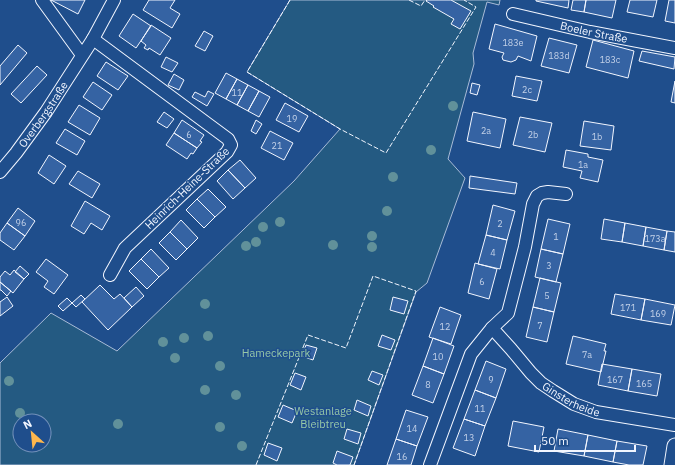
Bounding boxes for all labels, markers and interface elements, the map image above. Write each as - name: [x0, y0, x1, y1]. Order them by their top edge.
- street label: Boeler Straße: [559, 18, 629, 46]
- house number: 183e: [502, 37, 524, 48]
- house number: 183d: [548, 50, 570, 61]
- house number: 183c: [600, 54, 621, 65]
- street label: Overbergstraße: [15, 79, 71, 150]
- house number: 2c: [522, 84, 532, 95]
- house number: 11: [232, 87, 242, 98]
- house number: 19: [287, 113, 297, 124]
- house number: 2a: [481, 125, 491, 136]
- house number: 6: [186, 129, 192, 140]
- house number: 2b: [528, 129, 538, 140]
- house number: 1b: [592, 131, 602, 142]
- house number: 21: [272, 140, 282, 151]
- street label: Heinrich-Heine-Straße: [142, 144, 232, 232]
- house number: 1a: [578, 159, 588, 170]
- house number: 96: [16, 217, 26, 228]
- house number: 2: [497, 218, 503, 229]
- house number: 1: [553, 231, 559, 242]
- house number: 173a: [644, 233, 666, 244]
- house number: 4: [490, 247, 496, 258]
- house number: 3: [546, 260, 552, 271]
- house number: 6: [479, 276, 485, 287]
- house number: 5: [544, 290, 550, 301]
- house number: 171: [620, 302, 636, 313]
- house number: 169: [650, 308, 666, 319]
- house number: 7: [537, 320, 543, 331]
- house number: 12: [440, 321, 450, 332]
- park label: Hameckepark: [242, 346, 310, 360]
- house number: 7a: [582, 349, 592, 360]
- house number: 10: [433, 351, 443, 362]
- house number: 9: [488, 374, 494, 385]
- house number: 167: [607, 374, 623, 385]
- house number: 165: [636, 378, 652, 389]
- house number: 8: [425, 379, 431, 390]
- street label: Ginsterheide: [539, 379, 601, 419]
- house number: 11: [475, 403, 485, 414]
- park label: Westanlage Bleibtreu: [294, 404, 352, 431]
- north arrow: [12, 413, 52, 453]
- text: N: [21, 416, 34, 432]
- house number: 14: [407, 423, 417, 434]
- scale bar: [535, 427, 635, 453]
- house number: 13: [464, 432, 474, 443]
- text: 50 m: [541, 433, 569, 448]
- house number: 16: [397, 451, 407, 462]

